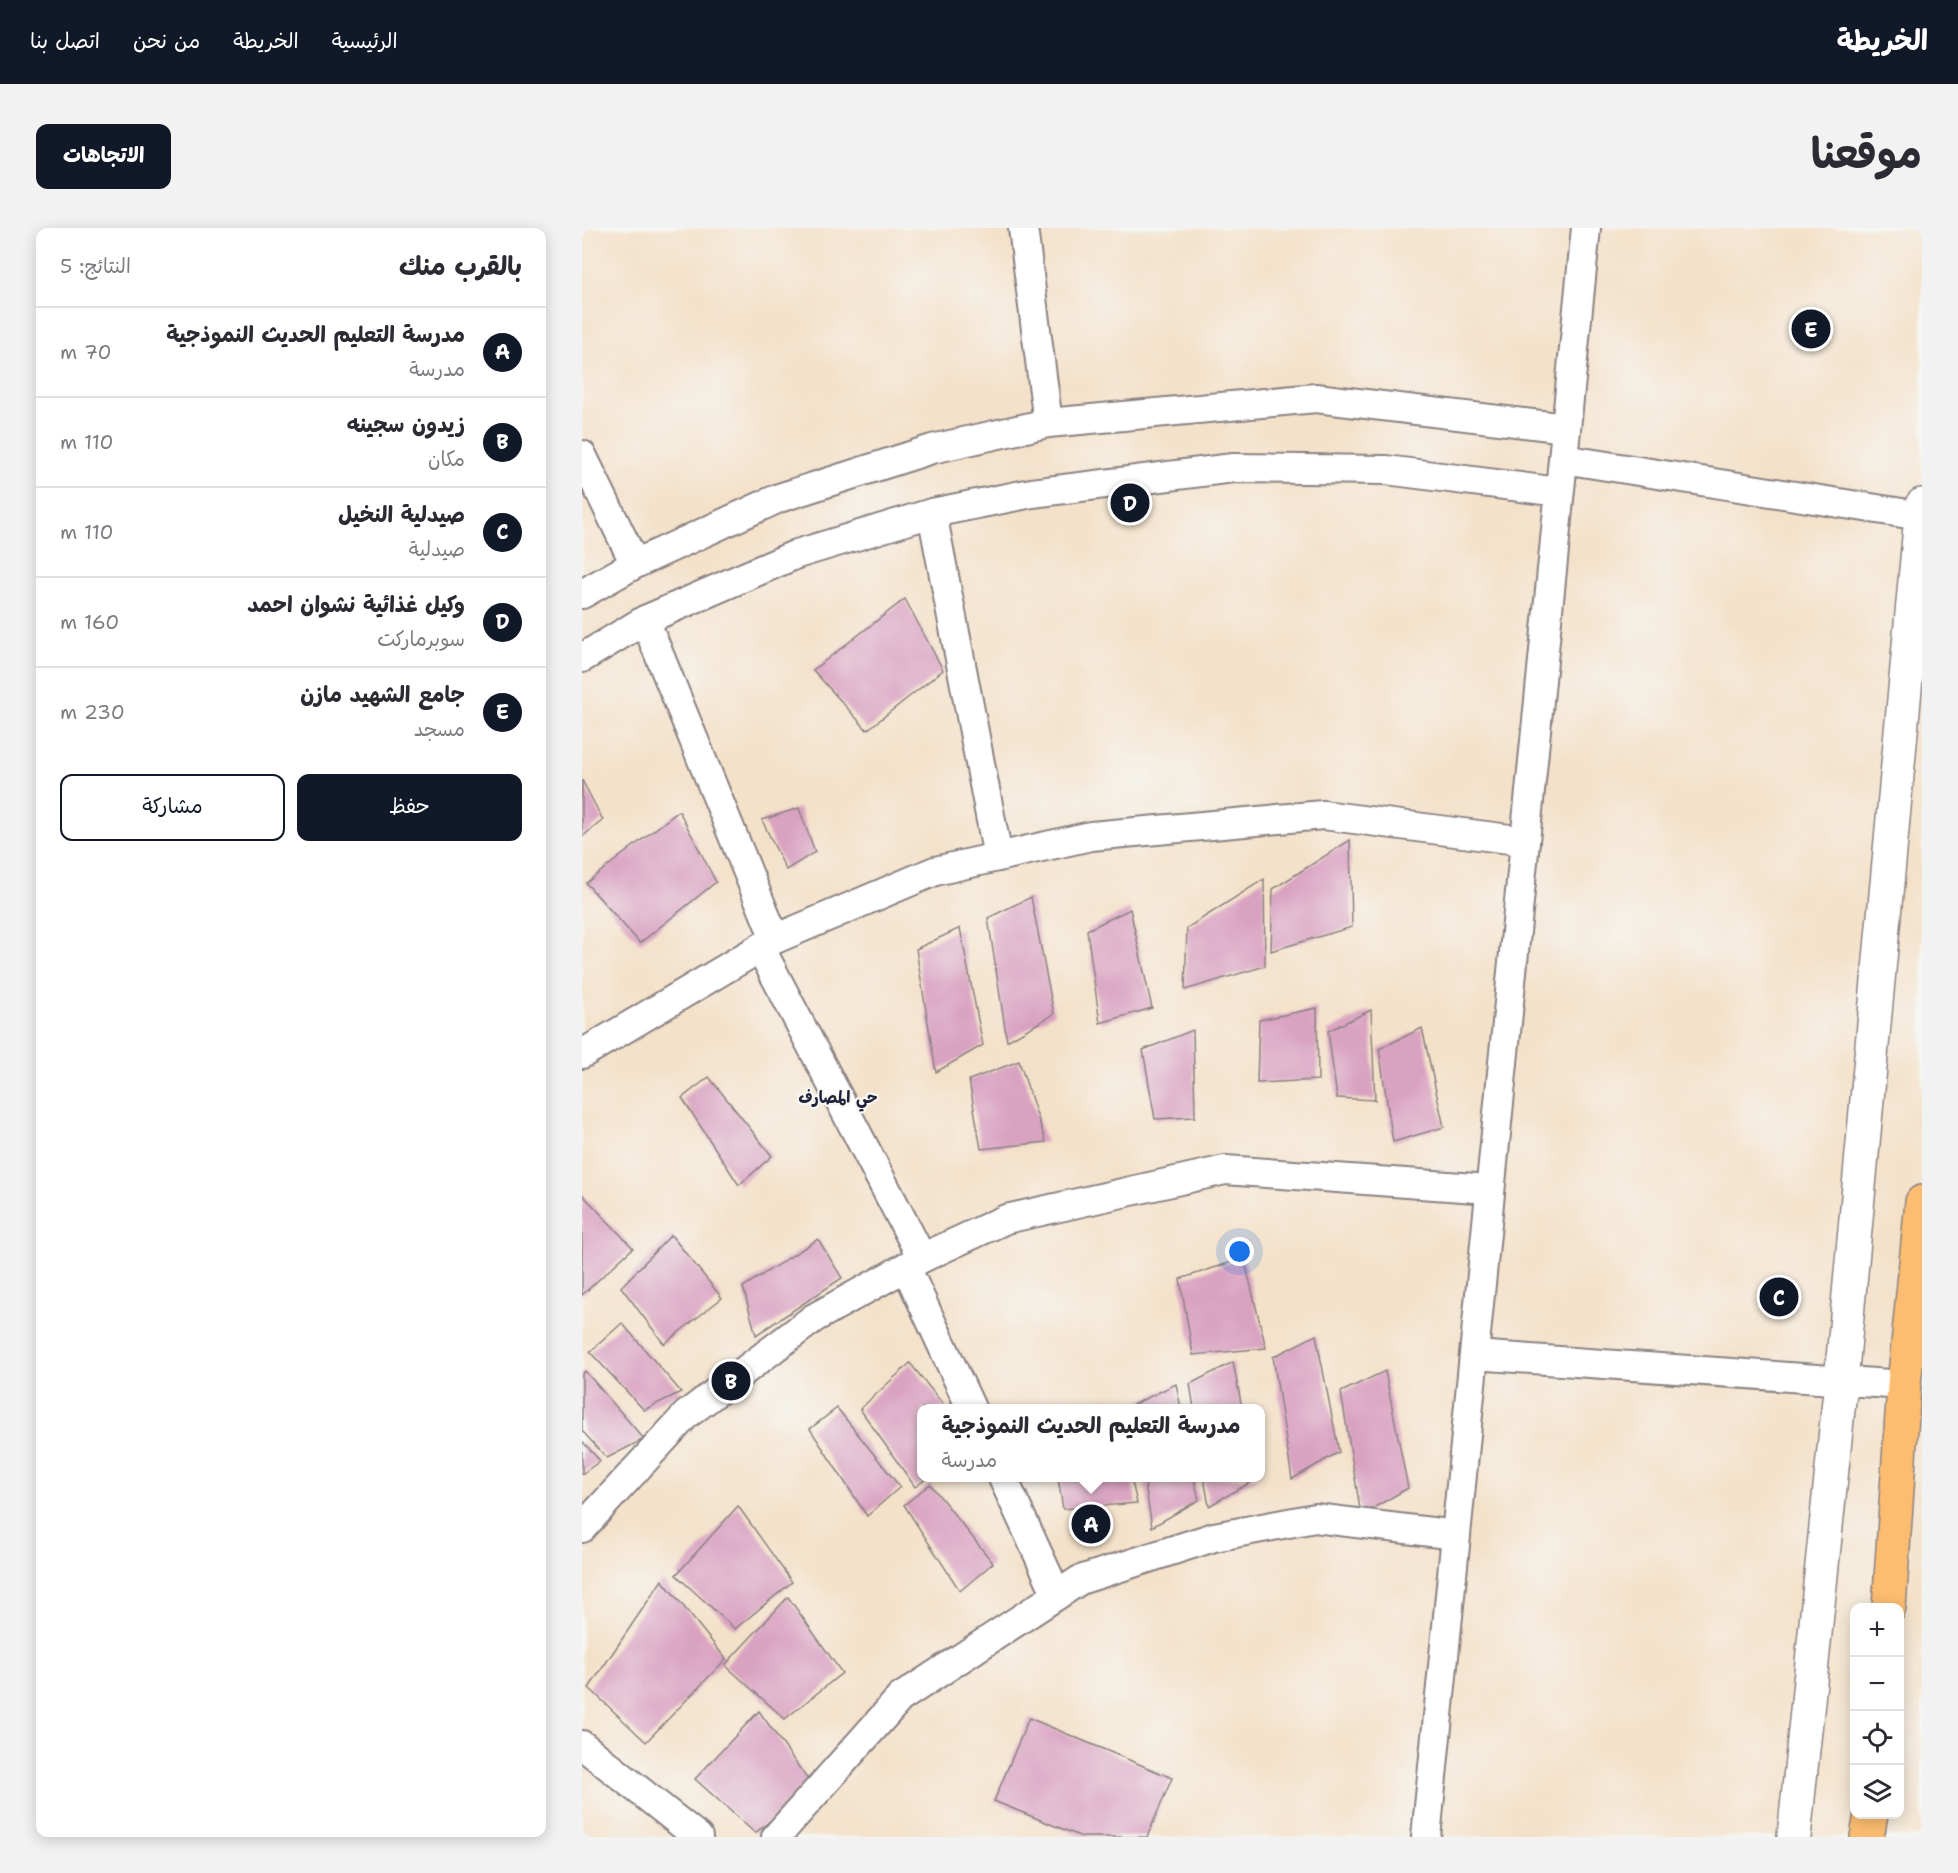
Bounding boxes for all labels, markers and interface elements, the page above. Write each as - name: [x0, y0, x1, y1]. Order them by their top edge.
- text: الخريطة: [1837, 21, 1928, 59]
- text: اتصل بنا: [30, 27, 100, 55]
- text: من نحن: [133, 27, 200, 55]
- text: الخريطة: [233, 27, 299, 55]
- text: الرئيسية: [332, 27, 398, 55]
- button: الاتجاهات: [36, 124, 171, 189]
- text: موقعنا: [1811, 125, 1922, 181]
- text: بالقرب منك: [399, 248, 522, 283]
- text: النتائج: 5: [60, 253, 131, 279]
- pin: E: [1792, 306, 1830, 352]
- text: مدرسة التعليم الحديث النموذجية: [166, 320, 465, 349]
- text: 70 m: [60, 339, 112, 365]
- text: A: [495, 339, 510, 365]
- text: مدرسة: [409, 356, 465, 382]
- text: زيدون سجينه: [347, 410, 465, 439]
- text: 110 m: [60, 429, 114, 455]
- text: B: [496, 429, 509, 455]
- text: مكان: [428, 446, 465, 472]
- pin: D: [1110, 480, 1150, 526]
- text: صيدلية النخيل: [338, 500, 465, 529]
- text: 110 m: [60, 519, 114, 545]
- text: C: [496, 519, 509, 545]
- text: صيدلية: [409, 536, 465, 562]
- text: وكيل غذائية نشوان احمد: [247, 590, 465, 619]
- text: 160 m: [60, 609, 119, 635]
- text: D: [495, 609, 510, 635]
- text: سوبرماركت: [377, 626, 465, 652]
- text: جامع الشهيد مازن: [300, 680, 465, 709]
- text: 230 m: [60, 699, 125, 725]
- text: E: [496, 699, 509, 725]
- text: مسجد: [414, 716, 465, 742]
- button: مشاركة: [60, 774, 285, 841]
- button: حفظ: [297, 774, 522, 841]
- district label: حي المصارف: [798, 1087, 878, 1112]
- your location: [1225, 1237, 1254, 1266]
- pin: C: [1760, 1274, 1798, 1320]
- pin: B: [712, 1358, 750, 1404]
- popup: [917, 1404, 1265, 1482]
- text: مدرسة التعليم الحديث النموذجية: [942, 1411, 1240, 1440]
- text: مدرسة: [942, 1447, 997, 1473]
- pin: A: [1072, 1502, 1110, 1546]
- map controls: [1850, 1603, 1904, 1819]
- button: +: [1850, 1603, 1904, 1657]
- button: −: [1850, 1657, 1904, 1711]
- button: locate: [1850, 1711, 1904, 1765]
- button: layers: [1850, 1765, 1904, 1819]

